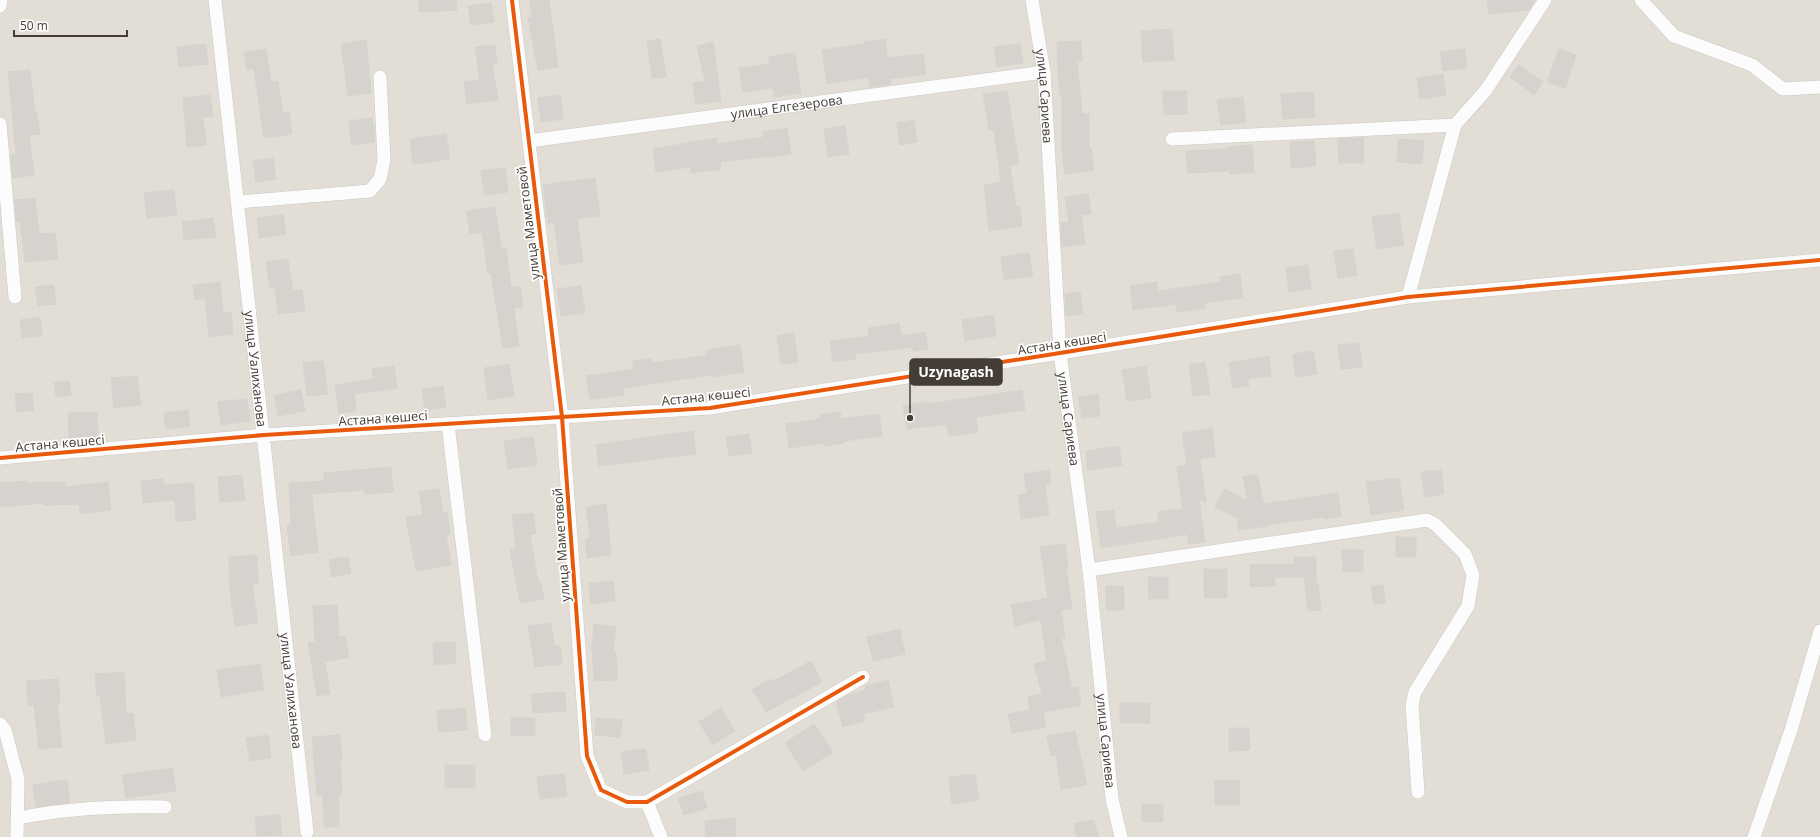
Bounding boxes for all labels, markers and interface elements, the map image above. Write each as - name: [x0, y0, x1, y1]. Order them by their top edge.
- scale bar: [14, 12, 127, 38]
- text: 50 m: [20, 17, 48, 34]
- street label: улица Сариева: [1031, 48, 1057, 144]
- street label: улица Елгезерова: [730, 90, 844, 123]
- street label: улица Маметовой: [512, 165, 544, 281]
- street label: улица Уалиханова: [240, 310, 271, 428]
- street label: Астана көшесі: [1016, 327, 1108, 359]
- callout: Uzynagash: [910, 359, 1002, 385]
- text: Uzynagash: [918, 362, 994, 381]
- street label: улица Сариева: [1054, 371, 1084, 467]
- street label: Астана көшесі: [661, 382, 751, 410]
- street label: Астана көшесі: [338, 406, 428, 430]
- street label: Астана көшесі: [15, 430, 105, 456]
- street label: улица Маметовой: [548, 487, 574, 603]
- street label: улица Уалиханова: [276, 632, 307, 750]
- street label: улица Сариева: [1092, 693, 1120, 789]

